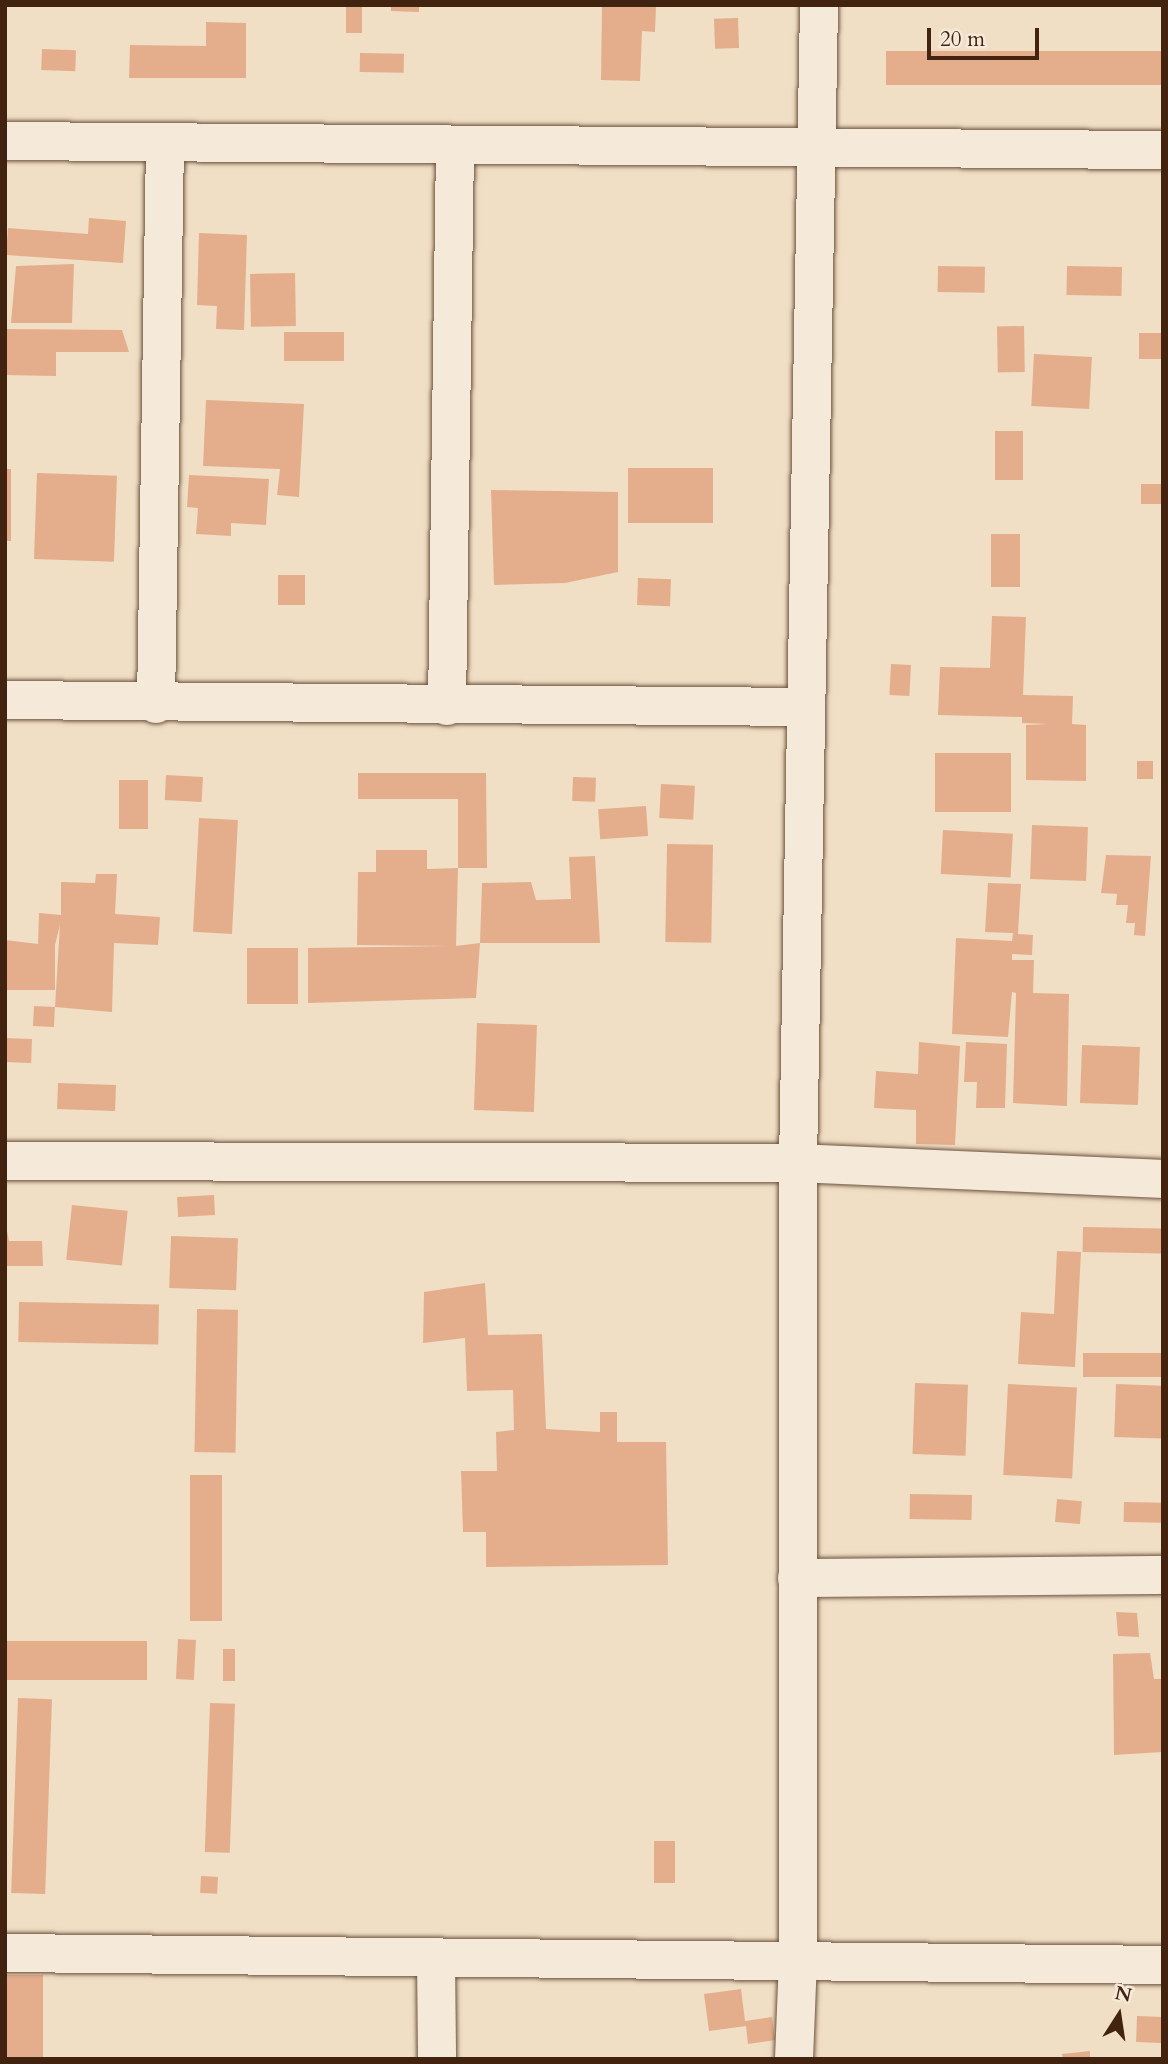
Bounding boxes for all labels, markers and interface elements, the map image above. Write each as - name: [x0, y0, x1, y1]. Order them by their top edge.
- scale bar: [930, 14, 1042, 58]
- text: 20 m: [940, 25, 985, 54]
- north arrow: [1084, 1980, 1154, 2050]
- text: N: [1113, 1980, 1134, 2009]

